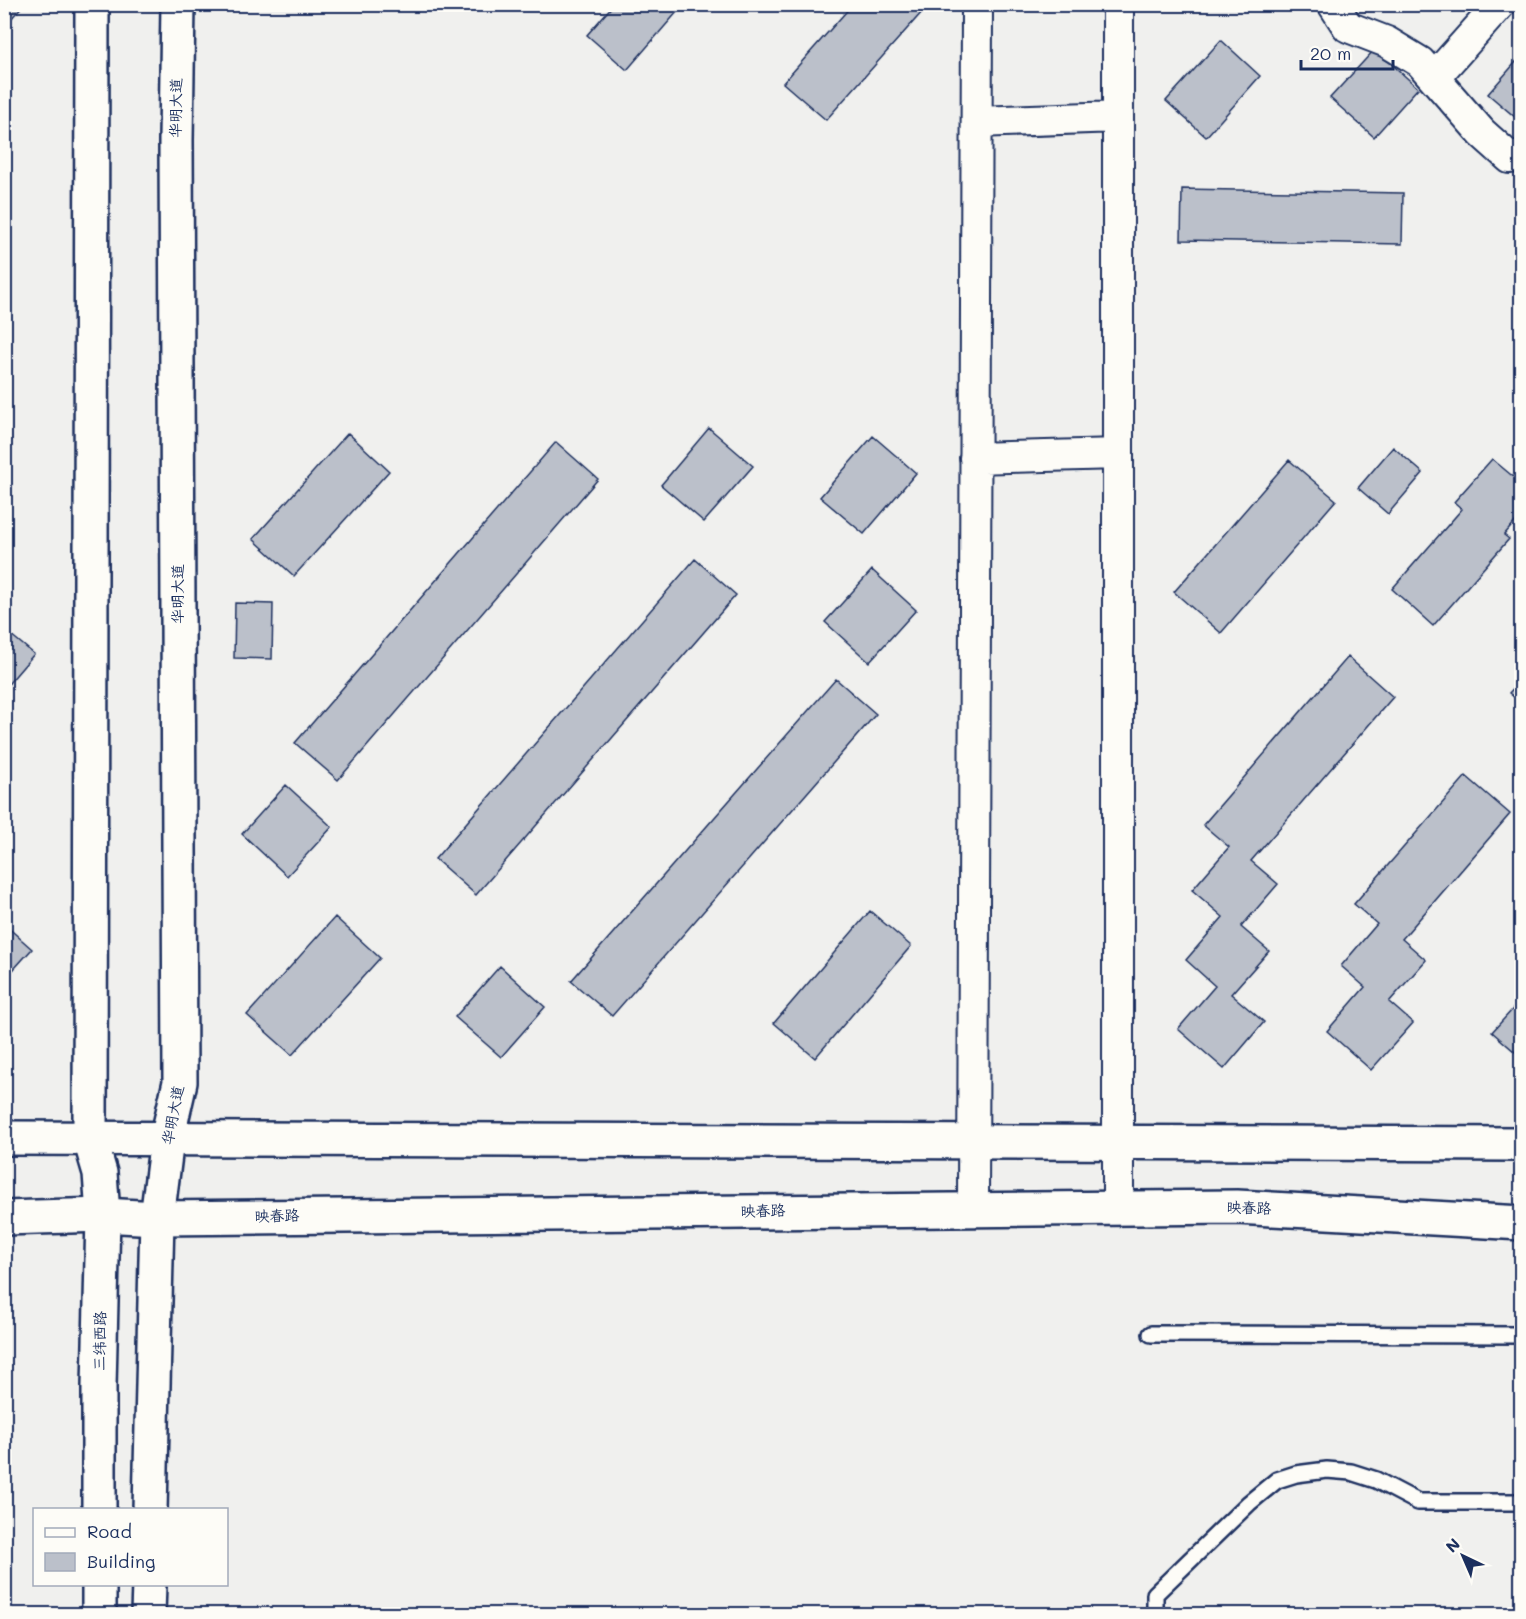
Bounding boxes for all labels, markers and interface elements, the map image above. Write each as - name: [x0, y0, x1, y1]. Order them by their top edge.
- scale bar: [1301, 33, 1392, 71]
- text: 20 m: [1310, 41, 1351, 65]
- street label: 华明大道: [164, 78, 186, 138]
- street label: 华明大道: [167, 564, 187, 624]
- street label: 华明大道: [156, 1083, 188, 1146]
- street label: 映春路: [1226, 1196, 1272, 1218]
- street label: 映春路: [740, 1200, 786, 1220]
- street label: 映春路: [254, 1205, 300, 1225]
- street label: 三纬西路: [88, 1311, 110, 1371]
- legend: [33, 1508, 228, 1586]
- text: Road: [87, 1519, 132, 1543]
- north arrow: [1433, 1526, 1493, 1586]
- text: N: [1441, 1533, 1464, 1557]
- text: Building: [87, 1549, 155, 1573]

